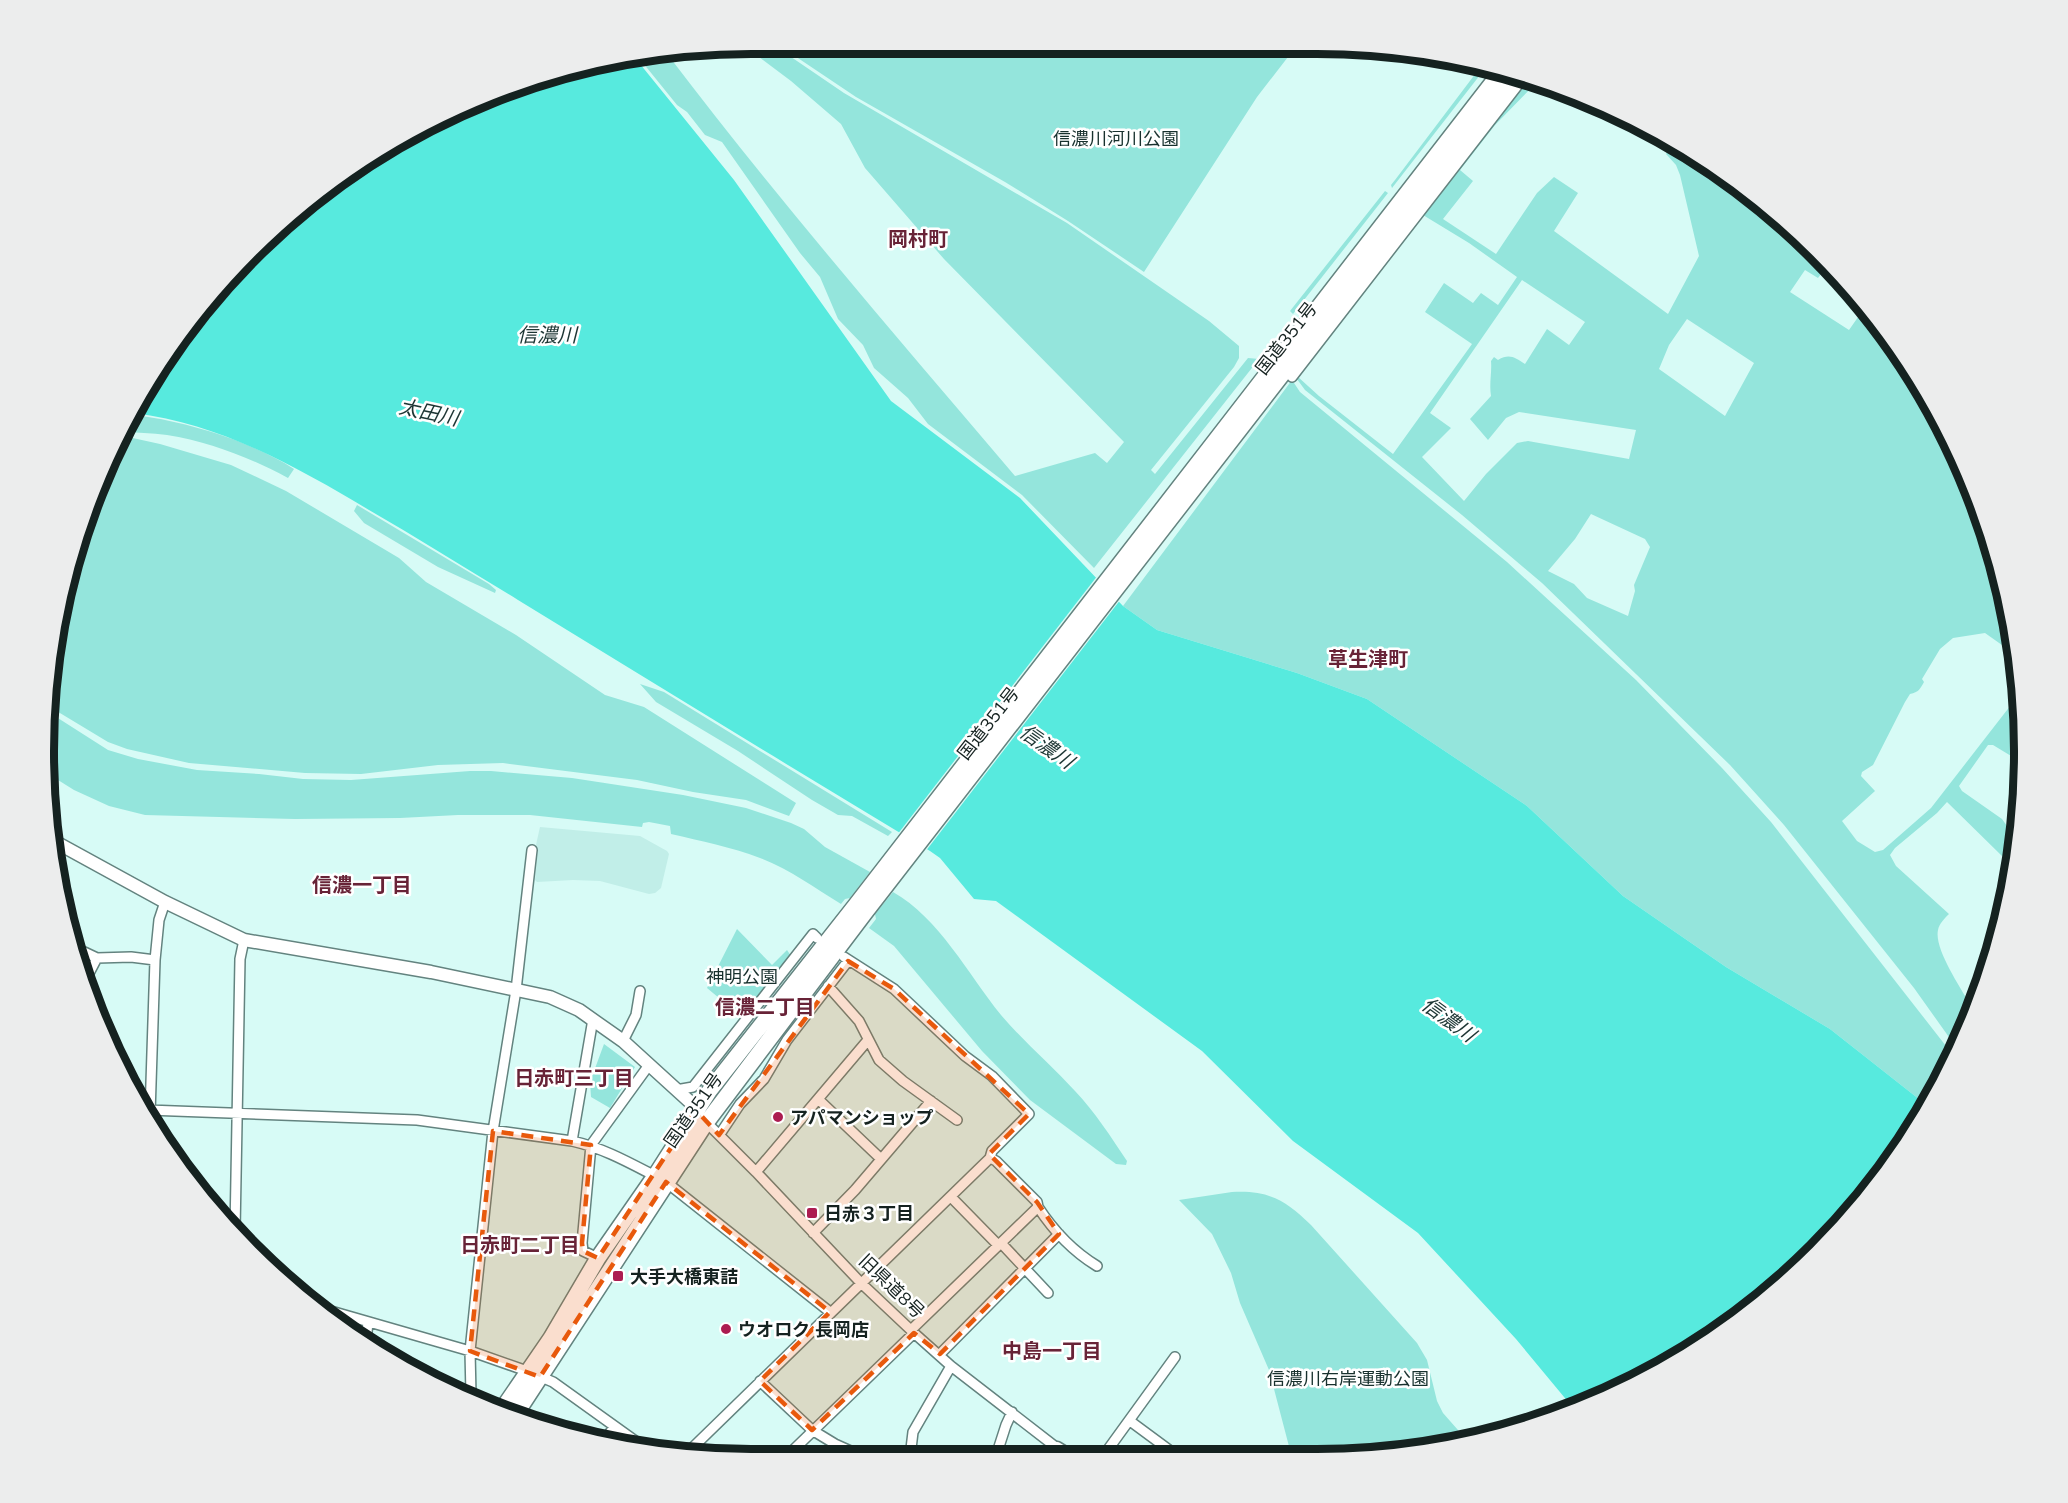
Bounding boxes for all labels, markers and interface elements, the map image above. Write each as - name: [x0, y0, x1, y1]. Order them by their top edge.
- park label: 信濃川河川公園: [1053, 127, 1179, 150]
- district label: 岡村町: [888, 226, 948, 251]
- street label: 国道351号: [1250, 297, 1322, 379]
- water label: 信濃川: [517, 322, 579, 347]
- water label: 太田川: [397, 394, 463, 431]
- district label: 草生津町: [1328, 646, 1408, 671]
- street label: 国道351号: [952, 682, 1024, 764]
- water label: 信濃川: [1015, 719, 1080, 775]
- district label: 信濃一丁目: [312, 872, 412, 897]
- park label: 神明公園: [706, 965, 778, 988]
- water label: 信濃川: [1417, 991, 1482, 1048]
- district label: 信濃二丁目: [715, 994, 815, 1019]
- district label: 日赤町三丁目: [514, 1065, 634, 1090]
- street label: 国道351号: [659, 1068, 727, 1152]
- place label: アパマンショップ: [790, 1106, 934, 1129]
- marker: アパマンショップ: [771, 1110, 785, 1124]
- place label: 日赤３丁目: [824, 1202, 914, 1225]
- marker: 日赤３丁目: [805, 1206, 819, 1220]
- district label: 日赤町二丁目: [460, 1232, 580, 1257]
- street label: 旧県道8号: [854, 1249, 930, 1323]
- place label: 大手大橋東詰: [630, 1265, 738, 1288]
- marker: 大手大橋東詰: [611, 1269, 625, 1283]
- place label: ウオロク 長岡店: [738, 1318, 869, 1341]
- marker: ウオロク 長岡店: [719, 1322, 733, 1336]
- district label: 中島一丁目: [1002, 1338, 1102, 1363]
- park label: 信濃川右岸運動公園: [1267, 1367, 1429, 1390]

